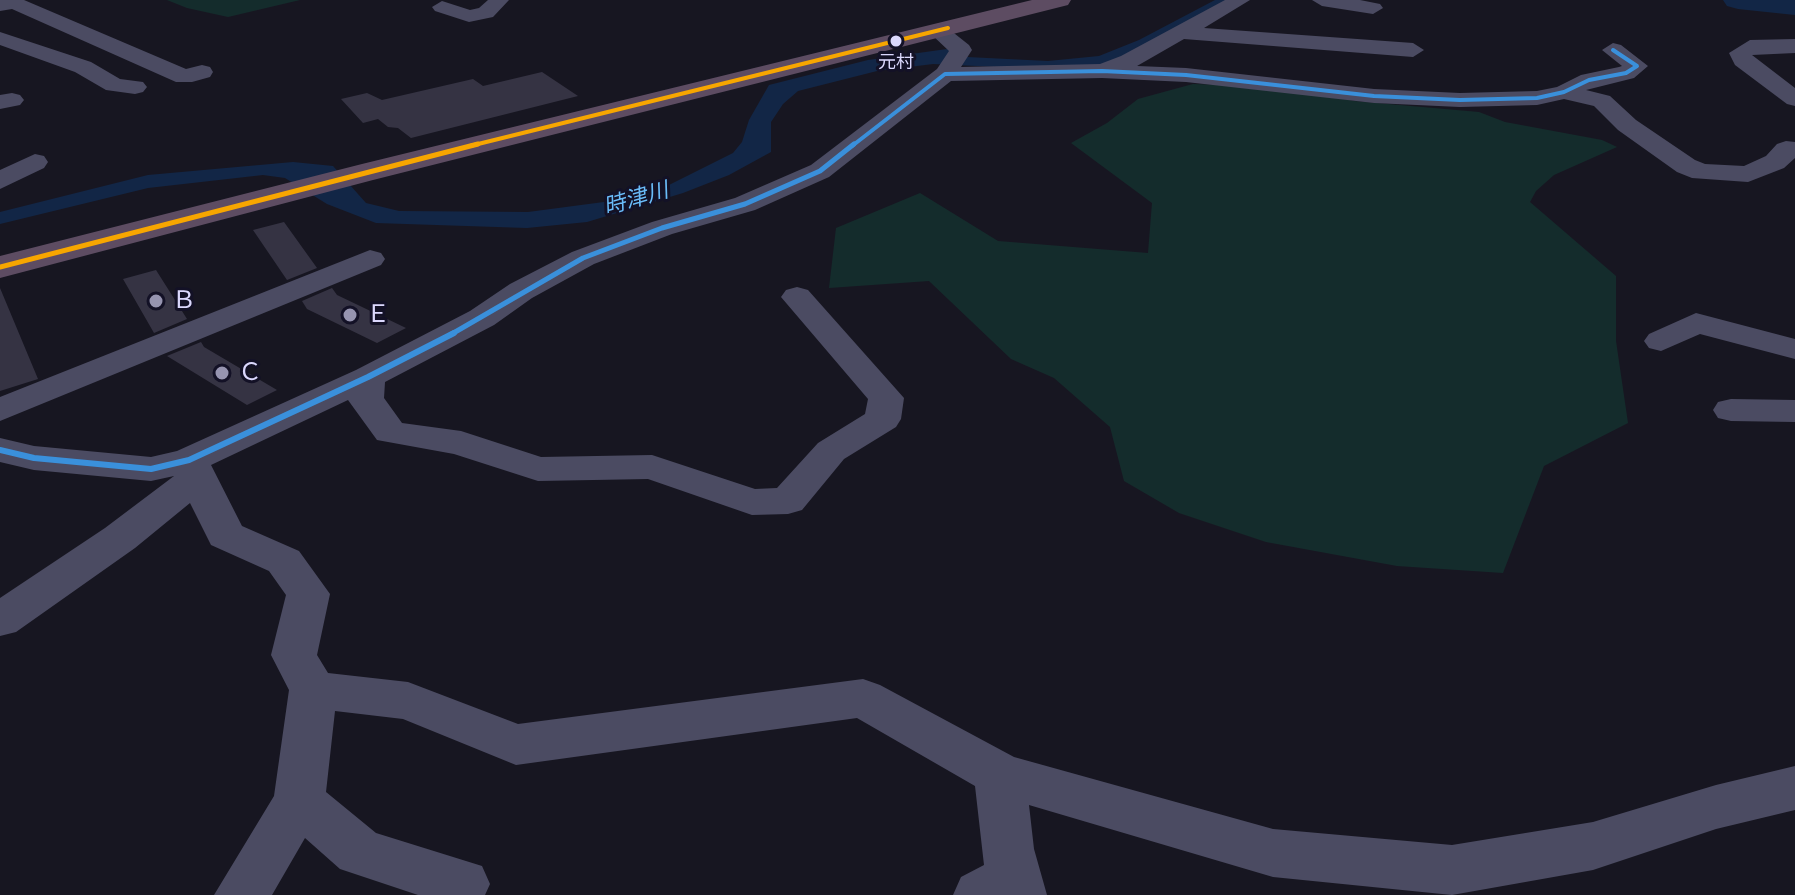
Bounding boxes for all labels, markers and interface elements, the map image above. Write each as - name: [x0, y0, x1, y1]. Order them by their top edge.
- marker: 元村: [888, 33, 904, 49]
- place label: 元村: [878, 52, 914, 74]
- water label: 時津川: [601, 177, 671, 221]
- place label: Ｂ: [172, 287, 196, 315]
- marker: Ｂ: [147, 292, 165, 310]
- place label: Ｅ: [366, 301, 390, 329]
- marker: Ｅ: [341, 306, 359, 324]
- place label: Ｃ: [238, 359, 262, 387]
- marker: Ｃ: [213, 364, 231, 382]

